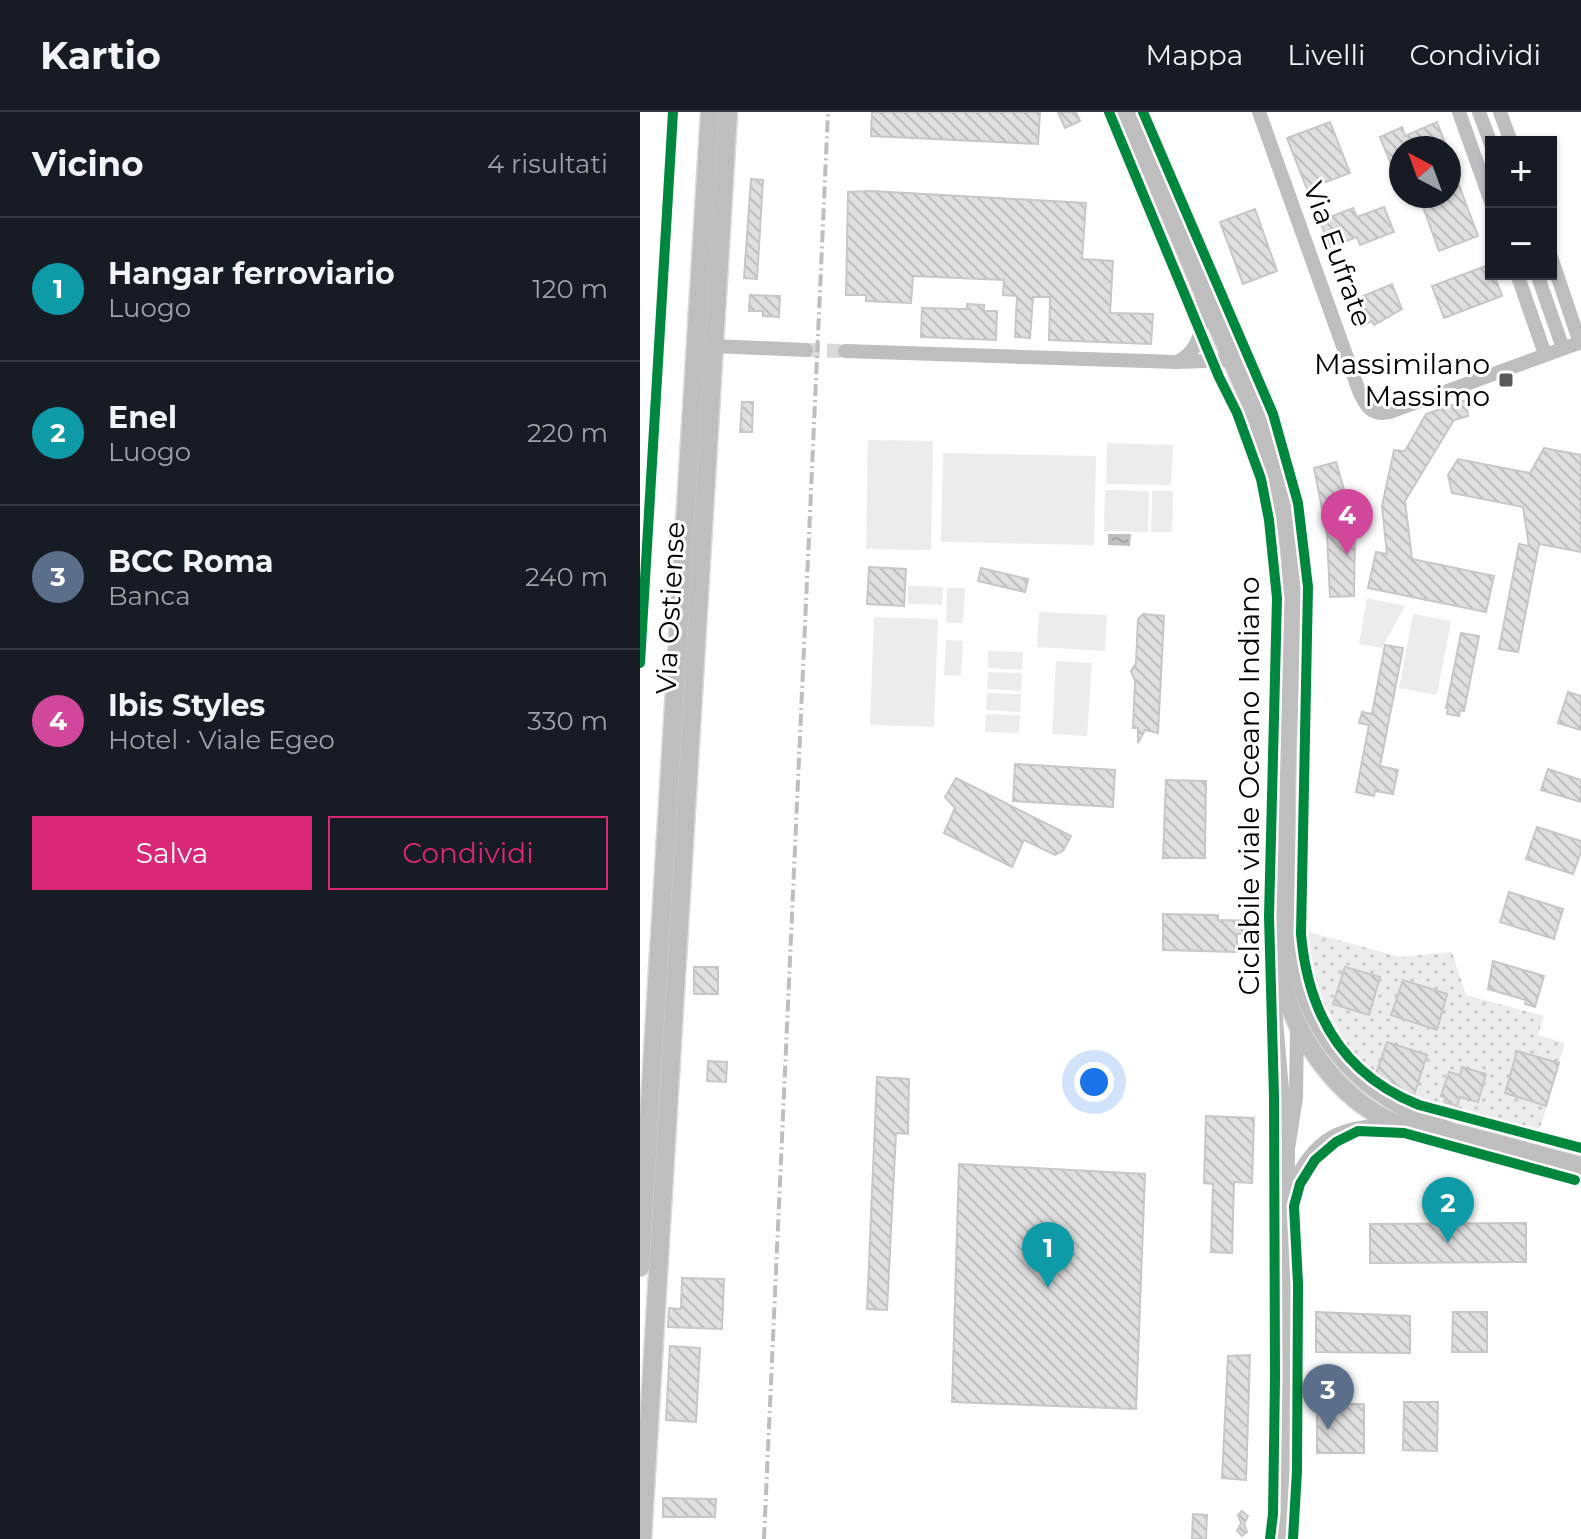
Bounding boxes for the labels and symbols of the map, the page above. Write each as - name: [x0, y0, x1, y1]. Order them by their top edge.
- north arrow: [1389, 136, 1461, 208]
- street label: Via Eufrate: [1296, 177, 1380, 331]
- place label: Massimilano Massimo: [1314, 347, 1490, 413]
- marker: Massimilano Massimo: [1497, 371, 1515, 389]
- pin: 4: [1321, 489, 1373, 555]
- street label: Via Ostiense: [648, 521, 692, 695]
- street label: Ciclabile viale Oceano Indiano: [1232, 576, 1266, 996]
- your location: [1074, 1062, 1114, 1102]
- pin: 2: [1422, 1177, 1474, 1243]
- pin: 1: [1022, 1222, 1074, 1288]
- pin: 3: [1302, 1364, 1354, 1430]

